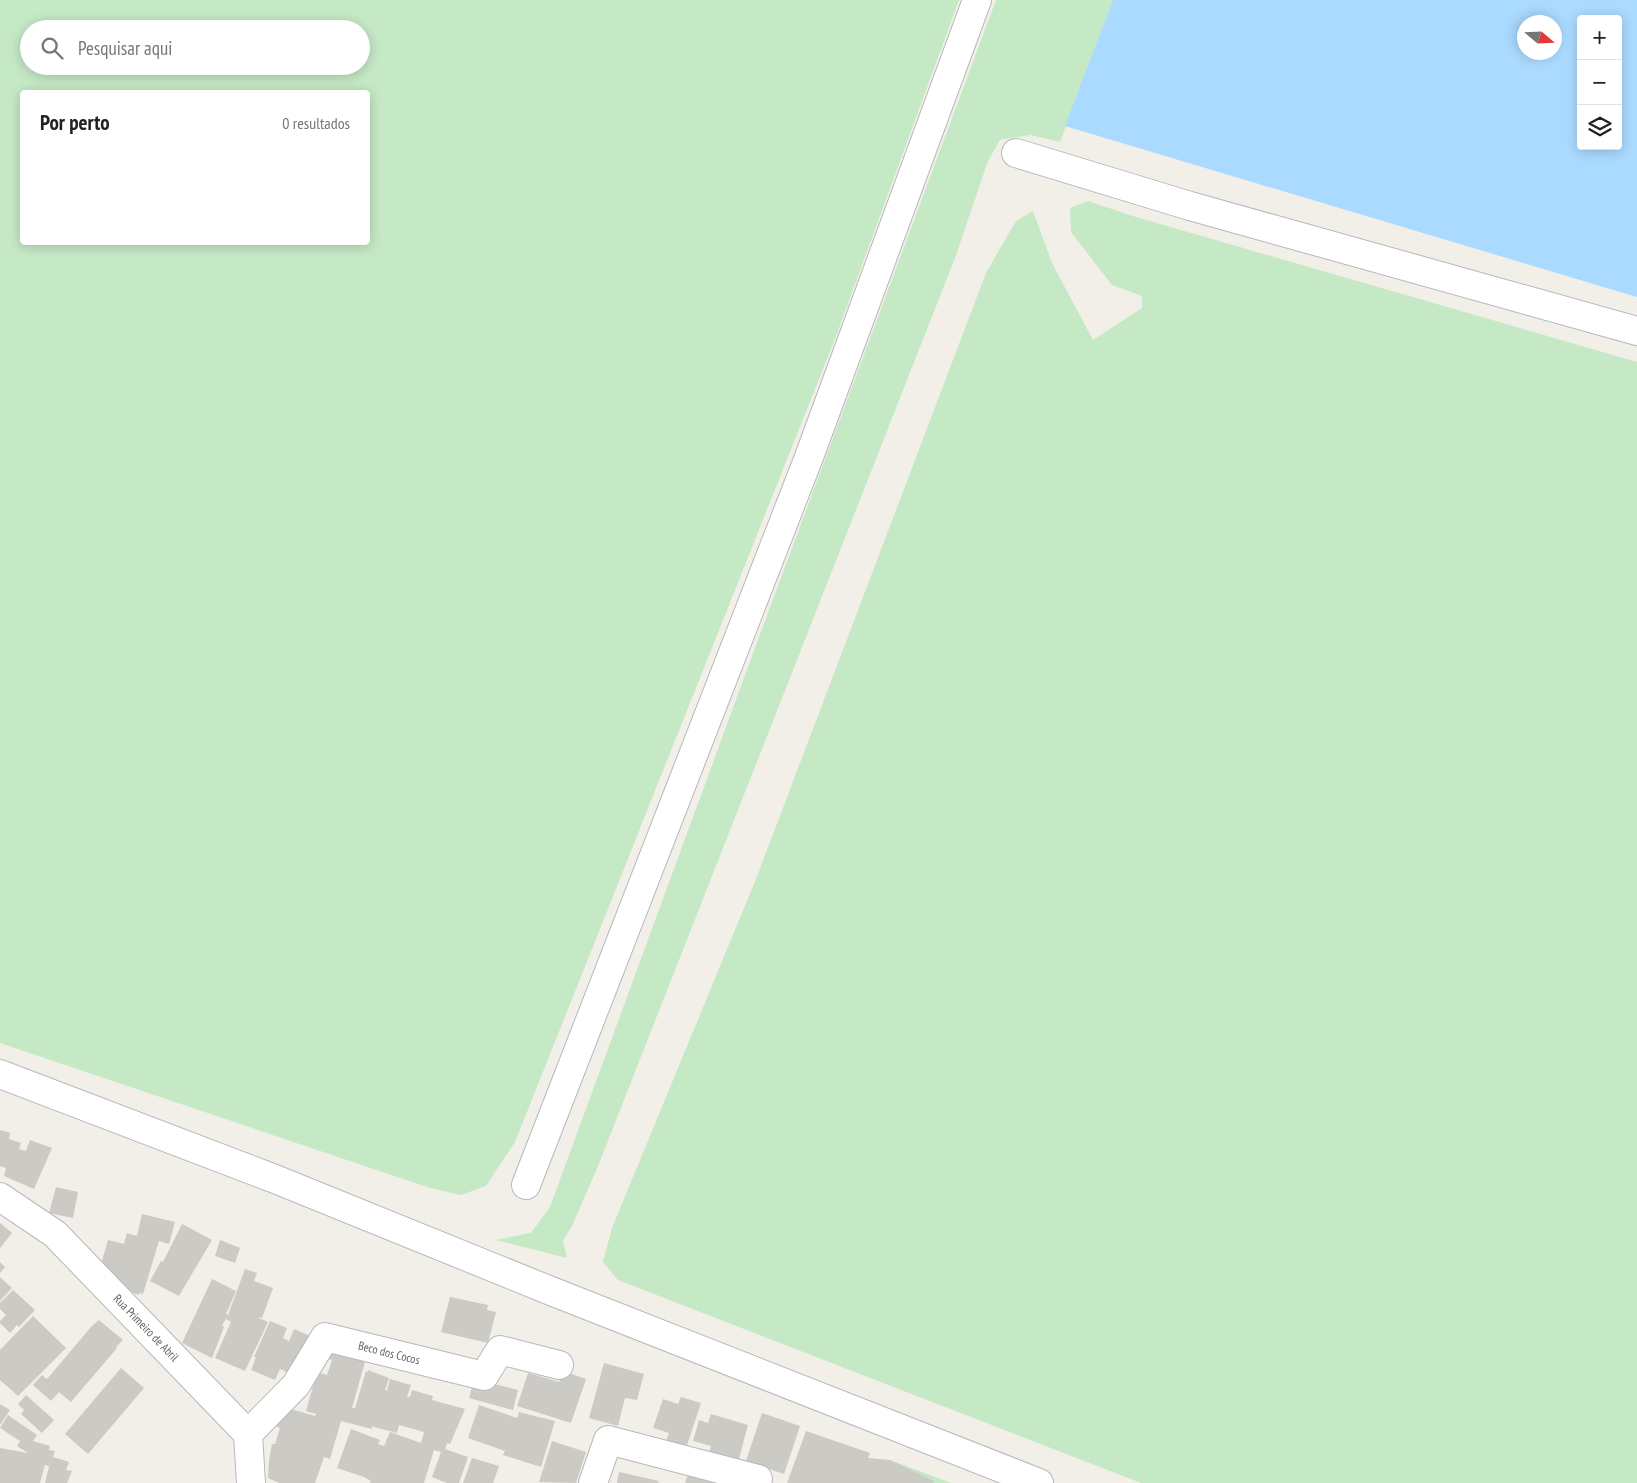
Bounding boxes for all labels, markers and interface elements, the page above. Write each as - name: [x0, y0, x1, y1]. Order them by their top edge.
- north arrow: [1517, 15, 1562, 60]
- map controls: [1577, 15, 1622, 150]
- button: +: [1577, 15, 1622, 60]
- search box: [20, 20, 370, 75]
- icon: search: [38, 34, 66, 62]
- text: Pesquisar aqui: [78, 36, 172, 60]
- button: −: [1577, 60, 1622, 105]
- button: layers: [1577, 105, 1622, 150]
- text: Por perto: [40, 109, 110, 136]
- text: 0 resultados: [282, 113, 350, 133]
- street label: Rua Primeiro de Abril: [111, 1291, 182, 1365]
- street label: Beco dos Cocos: [357, 1338, 421, 1367]

